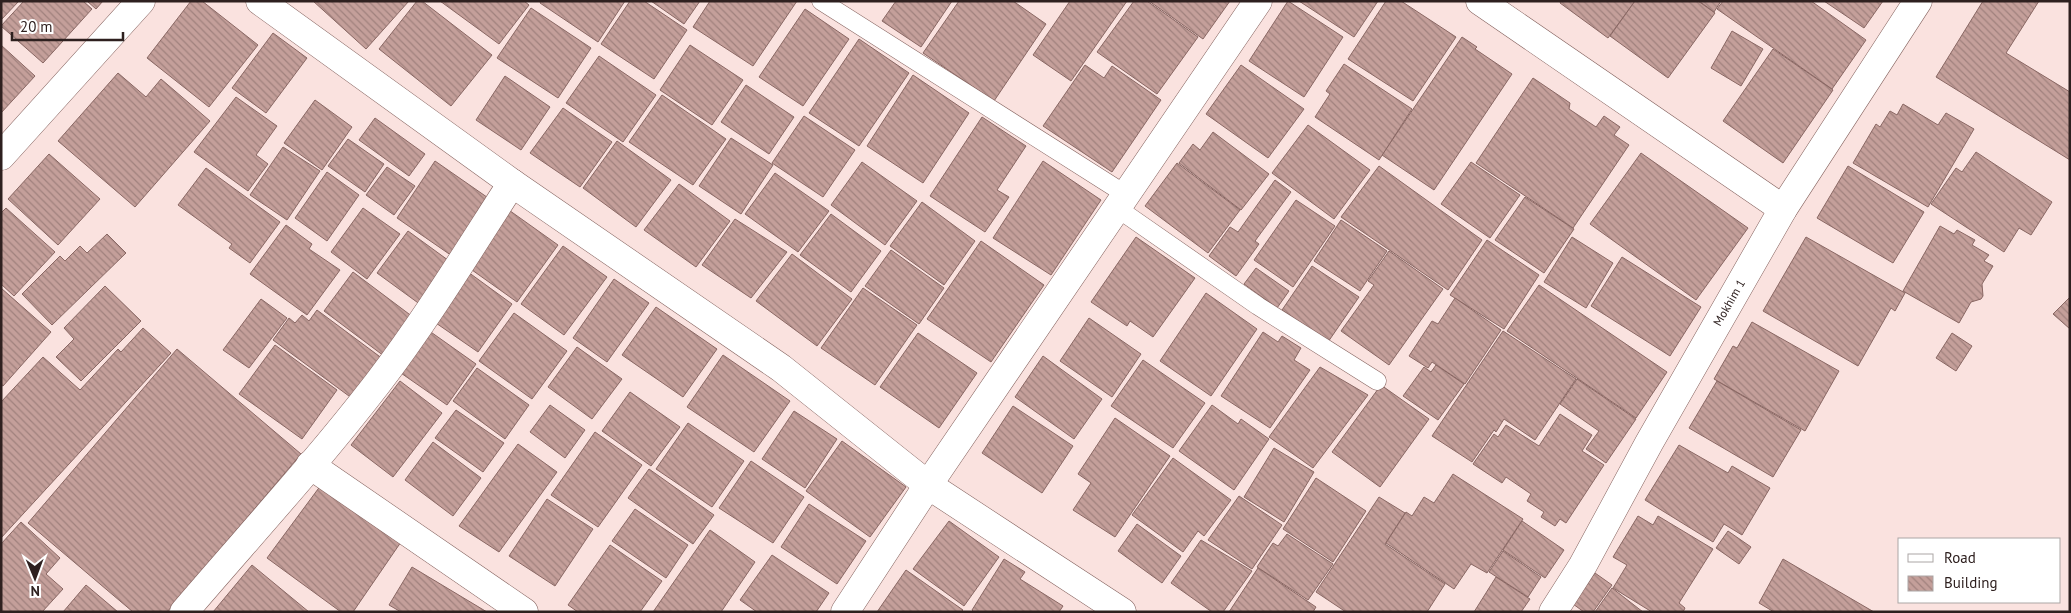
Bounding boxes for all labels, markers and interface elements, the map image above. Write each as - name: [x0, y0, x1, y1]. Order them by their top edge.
- scale bar: [12, 10, 124, 42]
- text: 20 m: [20, 17, 53, 36]
- street label: Mokhim 1: [1710, 277, 1748, 328]
- legend: [1898, 538, 2061, 603]
- text: Road: [1944, 548, 1976, 567]
- north arrow: [10, 553, 60, 603]
- text: Building: [1944, 573, 1998, 592]
- text: N: [30, 582, 40, 600]

